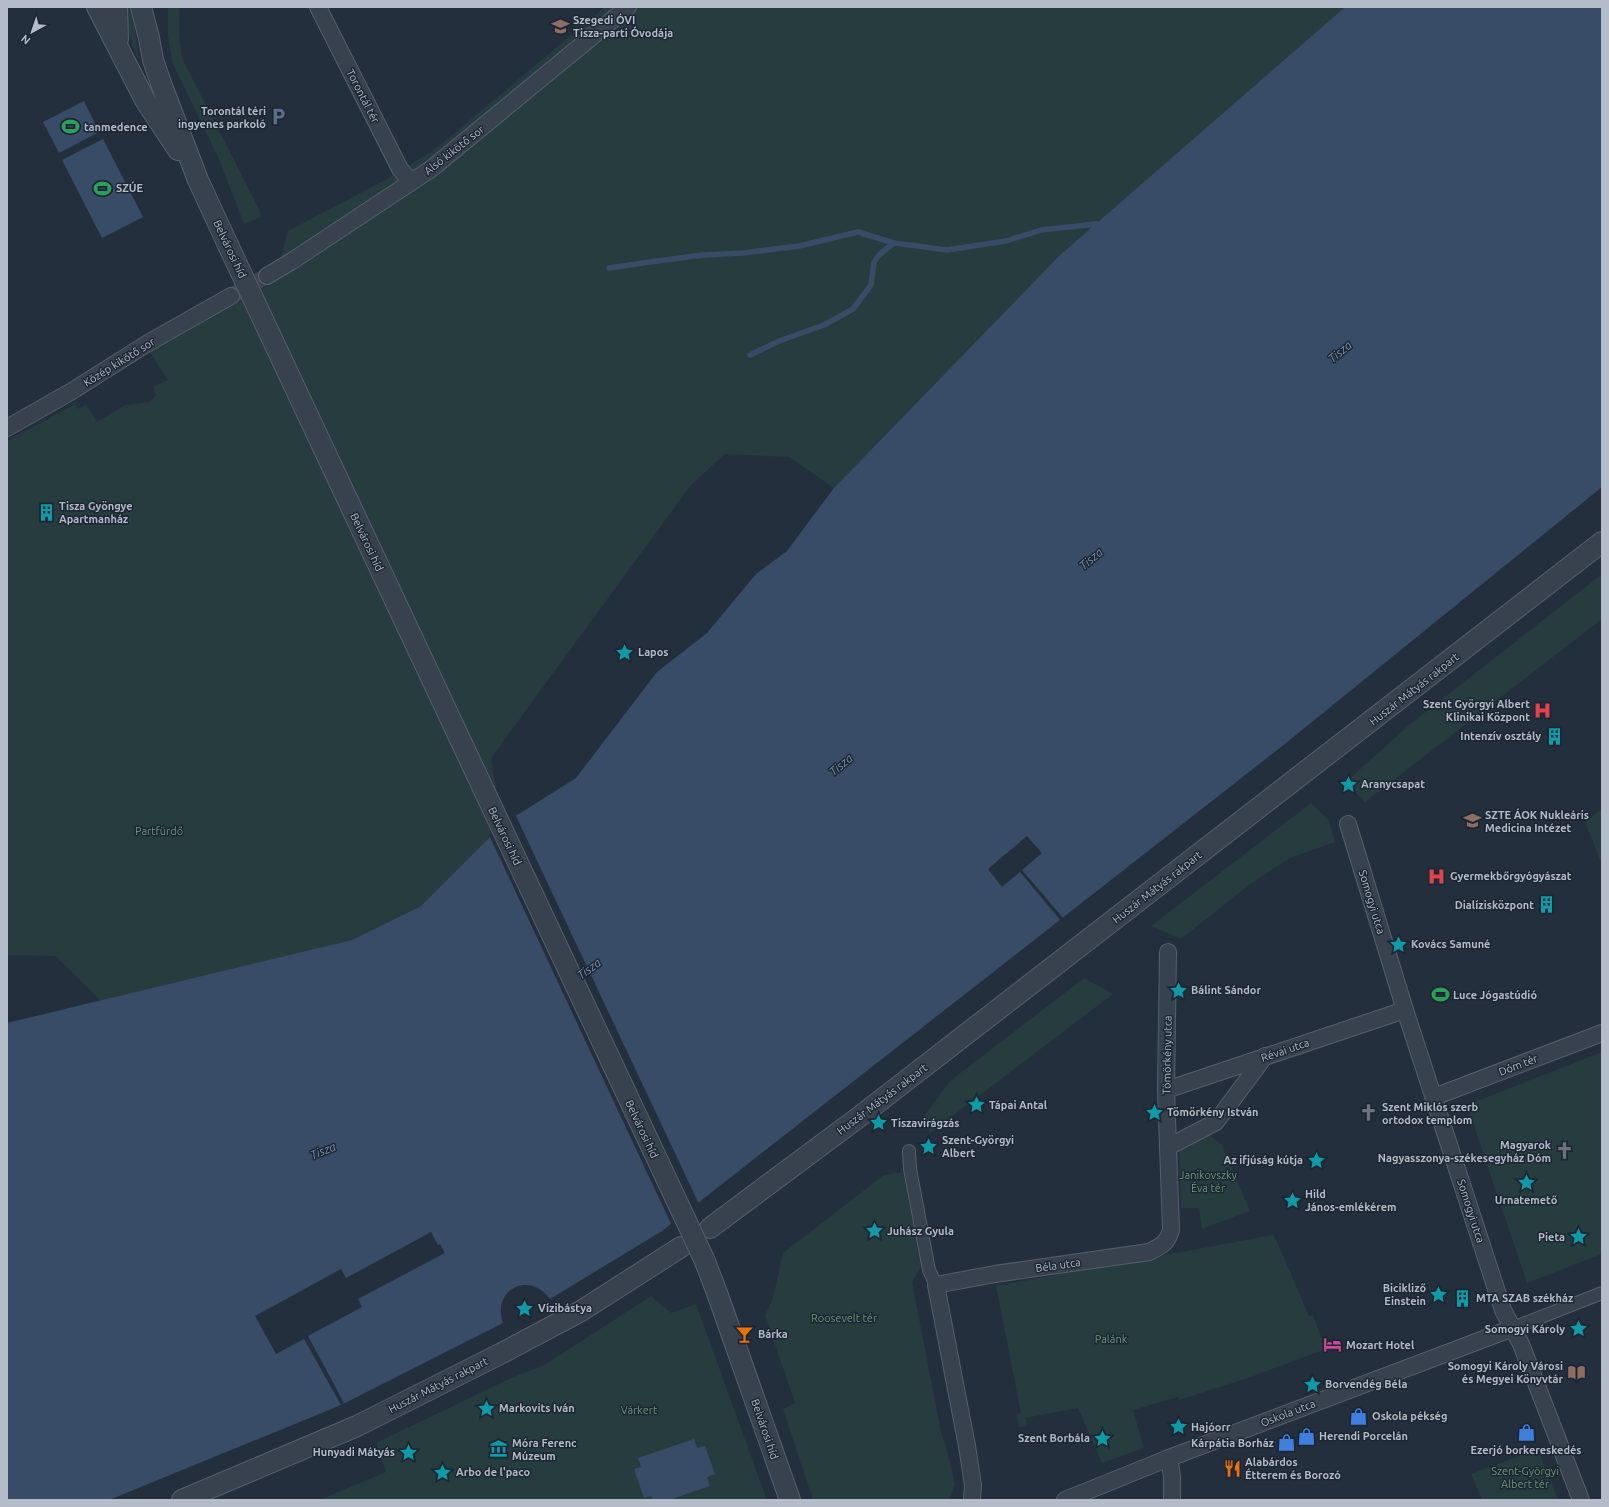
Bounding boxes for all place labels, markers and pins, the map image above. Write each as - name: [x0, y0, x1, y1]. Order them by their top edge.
- place label: Szegedi ÓVI Tisza-parti Óvodája: [573, 13, 673, 39]
- school or university icon: Szegedi ÓVI Tisza-parti Óvodája: [550, 16, 570, 36]
- place label: Torontál téri ingyenes parkoló: [178, 105, 266, 130]
- parking icon: Torontál téri ingyenes parkoló: [269, 107, 289, 127]
- sports icon: tanmedence: [61, 117, 81, 137]
- place label: tanmedence: [84, 121, 148, 133]
- sports icon: SZÚE: [93, 178, 113, 198]
- place label: SZÚE: [116, 181, 144, 194]
- place label: Tisza Gyöngye Apartmanház: [59, 500, 133, 525]
- building icon: Tisza Gyöngye Apartmanház: [36, 502, 56, 522]
- place icon: Lapos: [615, 642, 635, 662]
- place label: Lapos: [638, 646, 669, 658]
- place label: Szent Györgyi Albert Klinikai Központ: [1423, 698, 1530, 723]
- hospital icon: Szent Györgyi Albert Klinikai Központ: [1533, 700, 1553, 720]
- building icon: Intenzív osztály: [1544, 726, 1564, 746]
- place label: Intenzív osztály: [1460, 730, 1541, 742]
- place icon: Aranycsapat: [1338, 774, 1358, 794]
- place label: Aranycsapat: [1361, 778, 1425, 790]
- place label: SZTE ÁOK Nukleáris Medicina Intézet: [1485, 808, 1589, 834]
- school or university icon: SZTE ÁOK Nukleáris Medicina Intézet: [1462, 811, 1482, 831]
- hospital icon: Gyermekbőrgyógyászat: [1427, 866, 1447, 886]
- place label: Gyermekbőrgyógyászat: [1450, 870, 1572, 882]
- building icon: Dialízisközpont: [1537, 895, 1557, 915]
- place label: Dialízisközpont: [1455, 899, 1534, 911]
- place icon: Kovács Samuné: [1388, 934, 1408, 954]
- place label: Kovács Samuné: [1411, 938, 1490, 950]
- place icon: Bálint Sándor: [1168, 980, 1188, 1000]
- place label: Bálint Sándor: [1191, 984, 1261, 996]
- sports icon: Luce Jógastúdió: [1430, 985, 1450, 1005]
- place label: Luce Jógastúdió: [1453, 989, 1537, 1001]
- place icon: Tápai Antal: [966, 1095, 986, 1115]
- place label: Tápai Antal: [989, 1099, 1048, 1111]
- place label: Szent Miklós szerb ortodox templom: [1382, 1101, 1479, 1126]
- place icon: Tömörkény István: [1144, 1102, 1164, 1122]
- church icon: Szent Miklós szerb ortodox templom: [1359, 1103, 1379, 1123]
- place label: Tömörkény István: [1167, 1106, 1259, 1118]
- place icon: Tiszavirágzás: [868, 1113, 888, 1133]
- place label: Tiszavirágzás: [891, 1117, 959, 1129]
- place label: Szent-Györgyi Albert: [942, 1134, 1014, 1159]
- place icon: Szent-Györgyi Albert: [919, 1136, 939, 1156]
- place label: Magyarok Nagyasszonya-székesegyház Dóm: [1378, 1139, 1552, 1164]
- church icon: Magyarok Nagyasszonya-székesegyház Dóm: [1554, 1141, 1574, 1161]
- place icon: Az ifjúság kútja: [1306, 1150, 1326, 1170]
- place label: Az ifjúság kútja: [1223, 1154, 1303, 1166]
- place icon: Urnatemető: [1516, 1172, 1536, 1192]
- place label: Hild János-emlékérem: [1305, 1188, 1397, 1213]
- place icon: Hild János-emlékérem: [1282, 1190, 1302, 1210]
- place label: Urnatemető: [1495, 1194, 1558, 1206]
- place icon: Juhász Gyula: [864, 1221, 884, 1241]
- place label: Juhász Gyula: [887, 1225, 954, 1237]
- place icon: Pieta: [1568, 1227, 1588, 1247]
- place label: Pieta: [1538, 1231, 1565, 1243]
- place label: Bicikliző Einstein: [1383, 1282, 1426, 1307]
- place icon: Bicikliző Einstein: [1429, 1284, 1449, 1304]
- building icon: MTA SZAB székház: [1453, 1288, 1473, 1308]
- place label: MTA SZAB székház: [1476, 1292, 1574, 1304]
- place icon: Vízibástya: [515, 1298, 535, 1318]
- place label: Vízibástya: [538, 1302, 592, 1314]
- place icon: Somogyi Károly: [1568, 1319, 1588, 1339]
- place label: Somogyi Károly: [1485, 1323, 1565, 1335]
- bar icon: Bárka: [735, 1324, 755, 1344]
- place label: Bárka: [758, 1328, 788, 1340]
- hotel icon: Mozart Hotel: [1323, 1335, 1343, 1355]
- place label: Mozart Hotel: [1346, 1339, 1415, 1351]
- place label: Somogyi Károly Városi és Megyei Könyvtár: [1448, 1360, 1563, 1385]
- library icon: Somogyi Károly Városi és Megyei Könyvtár: [1566, 1362, 1586, 1382]
- place icon: Borvendég Béla: [1302, 1374, 1322, 1394]
- place label: Borvendég Béla: [1325, 1378, 1407, 1390]
- place icon: Markovits Iván: [476, 1398, 496, 1418]
- place label: Markovits Iván: [499, 1402, 575, 1414]
- shop icon: Oskola pékség: [1349, 1406, 1369, 1426]
- place label: Oskola pékség: [1372, 1410, 1447, 1422]
- place icon: Hajóorr: [1168, 1417, 1188, 1437]
- place label: Hajóorr: [1191, 1421, 1231, 1433]
- shop icon: Ezerjó borkereskedés: [1516, 1422, 1536, 1442]
- shop icon: Herendi Porcelán: [1296, 1426, 1316, 1446]
- place icon: Szent Borbála: [1093, 1428, 1113, 1448]
- place label: Herendi Porcelán: [1319, 1430, 1408, 1442]
- place label: Szent Borbála: [1018, 1432, 1090, 1444]
- shop icon: Kárpátia Borház: [1277, 1433, 1297, 1453]
- place label: Móra Ferenc Múzeum: [512, 1437, 577, 1462]
- place label: Kárpátia Borház: [1191, 1437, 1275, 1449]
- museum icon: Móra Ferenc Múzeum: [489, 1439, 509, 1459]
- place icon: Hunyadi Mátyás: [398, 1442, 418, 1462]
- place label: Ezerjó borkereskedés: [1470, 1444, 1582, 1456]
- place label: Hunyadi Mátyás: [313, 1446, 395, 1458]
- place label: Alabárdos Étterem és Borozó: [1245, 1456, 1341, 1481]
- restaurant icon: Alabárdos Étterem és Borozó: [1222, 1458, 1242, 1478]
- place icon: Arbo de l'paco: [433, 1462, 453, 1482]
- place label: Arbo de l'paco: [456, 1466, 530, 1478]

